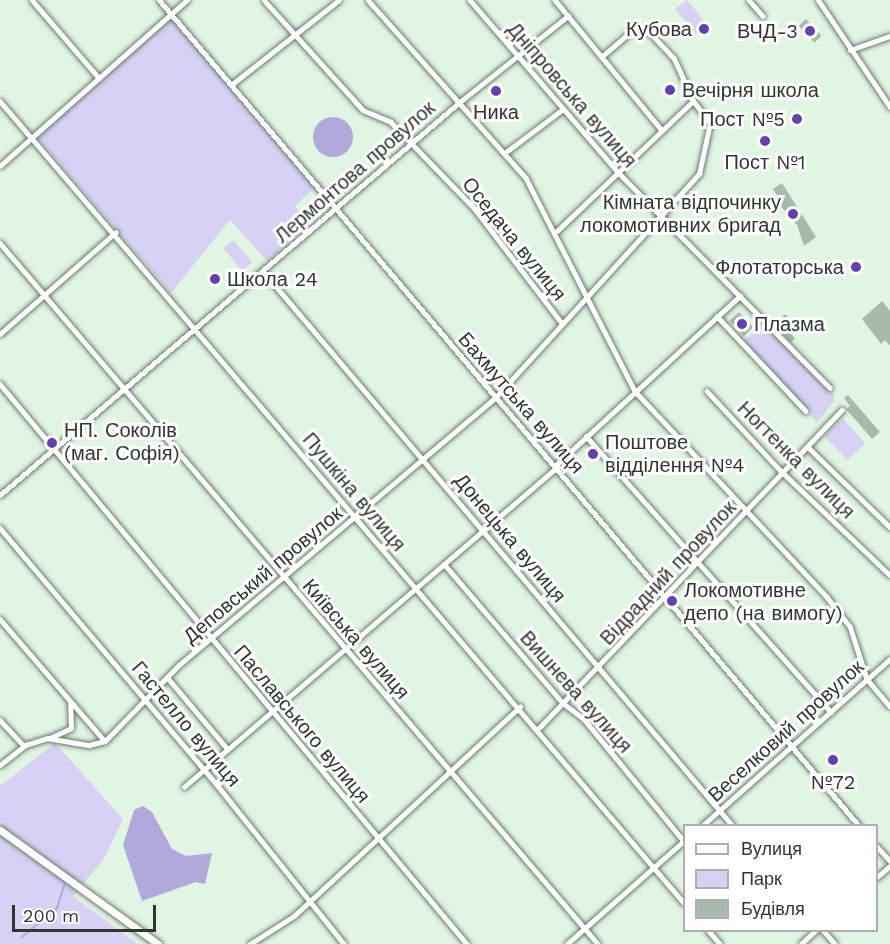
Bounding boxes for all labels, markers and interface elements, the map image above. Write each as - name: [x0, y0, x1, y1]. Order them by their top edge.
- street label: Дніпровська вулиця: [502, 17, 642, 173]
- place label: Кубова: [626, 17, 692, 41]
- place label: ВЧД-3: [737, 19, 798, 43]
- marker: Кубова: [697, 22, 711, 36]
- marker: ВЧД-3: [803, 24, 817, 38]
- place label: Вечірня школа: [682, 78, 819, 102]
- marker: Вечірня школа: [663, 83, 677, 97]
- marker: Ника: [489, 84, 503, 98]
- street label: Лермонтова провулок: [270, 96, 440, 248]
- place label: Ника: [473, 100, 519, 124]
- place label: Пост №5: [700, 107, 785, 131]
- marker: Пост №5: [790, 112, 804, 126]
- marker: Пост №1: [758, 134, 772, 148]
- place label: Пост №1: [724, 150, 806, 174]
- street label: Оседача вулиця: [457, 172, 571, 306]
- place label: Кімната відпочинку локомотивних бригад: [580, 190, 781, 237]
- marker: Кімната відпочинку локомотивних бригад: [786, 207, 800, 221]
- place label: Флотаторська: [715, 255, 844, 279]
- marker: Флотаторська: [849, 260, 863, 274]
- place label: Школа 24: [227, 267, 318, 291]
- marker: Школа 24: [208, 272, 222, 286]
- place label: Плазма: [754, 312, 825, 336]
- marker: Плазма: [735, 317, 749, 331]
- street label: Бахмутська вулиця: [453, 327, 589, 479]
- street label: Ногтенка вулиця: [732, 396, 860, 524]
- place label: НП. Соколів (маг. Софія): [64, 419, 180, 466]
- street label: Пушкіна вулиця: [297, 428, 411, 556]
- place label: Поштове відділення №4: [605, 430, 744, 477]
- marker: НП. Соколів (маг. Софія): [45, 436, 59, 450]
- marker: Поштове відділення №4: [586, 447, 600, 461]
- street label: Донецька вулиця: [449, 469, 571, 607]
- street label: Відрадний провулок: [595, 496, 741, 650]
- street label: Деповський провулок: [179, 502, 347, 648]
- street label: Київська вулиця: [297, 574, 415, 704]
- place label: Локомотивне депо (на вимогу): [684, 578, 843, 625]
- marker: Локомотивне депо (на вимогу): [665, 594, 679, 608]
- street label: Вишнева вулиця: [515, 626, 637, 758]
- street label: Паславського вулиця: [229, 640, 375, 808]
- street label: Веселковий провулок: [703, 655, 869, 807]
- street label: Гастелло вулиця: [126, 656, 246, 792]
- marker: №72: [826, 753, 840, 767]
- place label: №72: [811, 770, 855, 794]
- legend: [683, 824, 878, 932]
- text: Вулиця: [741, 838, 802, 859]
- text: Парк: [741, 868, 782, 889]
- scale bar: [15, 893, 159, 931]
- text: Будівля: [741, 898, 805, 919]
- text: 200 m: [23, 905, 79, 926]

